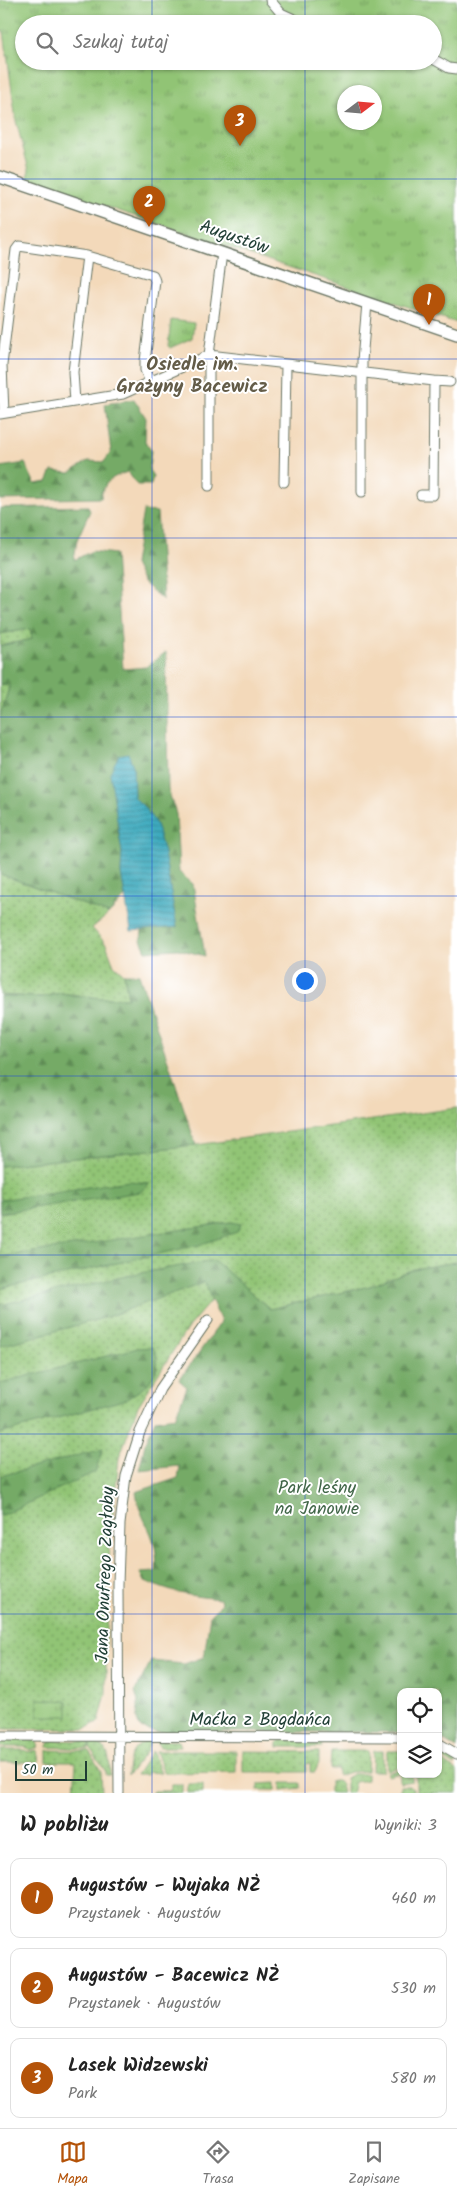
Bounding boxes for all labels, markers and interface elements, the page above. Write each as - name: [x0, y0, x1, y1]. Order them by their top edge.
- search box: [15, 15, 442, 70]
- text: Szukaj tutaj: [73, 28, 168, 58]
- icon: search: [33, 29, 61, 57]
- north arrow: [337, 85, 382, 130]
- pin: 3: [224, 105, 256, 146]
- pin: 2: [133, 186, 165, 227]
- street label: Augustów: [195, 213, 273, 264]
- pin: 1: [413, 284, 445, 325]
- district label: Osiedle im. Grażyny Bacewicz: [116, 350, 268, 402]
- your location: [292, 968, 318, 994]
- park label: Park leśny na Janowie: [275, 1474, 359, 1524]
- street label: Jana Onufrego Zagłoby: [88, 1486, 124, 1664]
- map controls: [397, 1688, 442, 1778]
- button: locate: [397, 1688, 442, 1733]
- street label: Maćka z Bogdańca: [189, 1706, 331, 1735]
- button: layers: [397, 1733, 442, 1778]
- scale bar: [15, 1758, 88, 1781]
- text: 50 m: [22, 1759, 53, 1781]
- text: W pobliżu: [20, 1809, 108, 1842]
- text: Wyniki: 3: [374, 1813, 437, 1838]
- text: Augustów - Wujaka NŻ: [68, 1871, 261, 1901]
- text: 1: [35, 1886, 39, 1911]
- text: 460 m: [391, 1886, 436, 1911]
- text: Przystanek · Augustów: [68, 1901, 221, 1926]
- text: Augustów - Bacewicz NŻ: [68, 1961, 280, 1991]
- text: 2: [32, 1976, 42, 2001]
- text: 530 m: [391, 1976, 436, 2001]
- text: Przystanek · Augustów: [68, 1991, 221, 2016]
- text: Lasek Widzewski: [68, 2051, 208, 2081]
- text: 3: [33, 2066, 41, 2091]
- text: 580 m: [391, 2066, 436, 2091]
- text: Park: [68, 2081, 97, 2106]
- tab: Mapa: [57, 2138, 88, 2190]
- tab: Trasa: [203, 2138, 234, 2190]
- tab: Zapisane: [348, 2138, 400, 2190]

